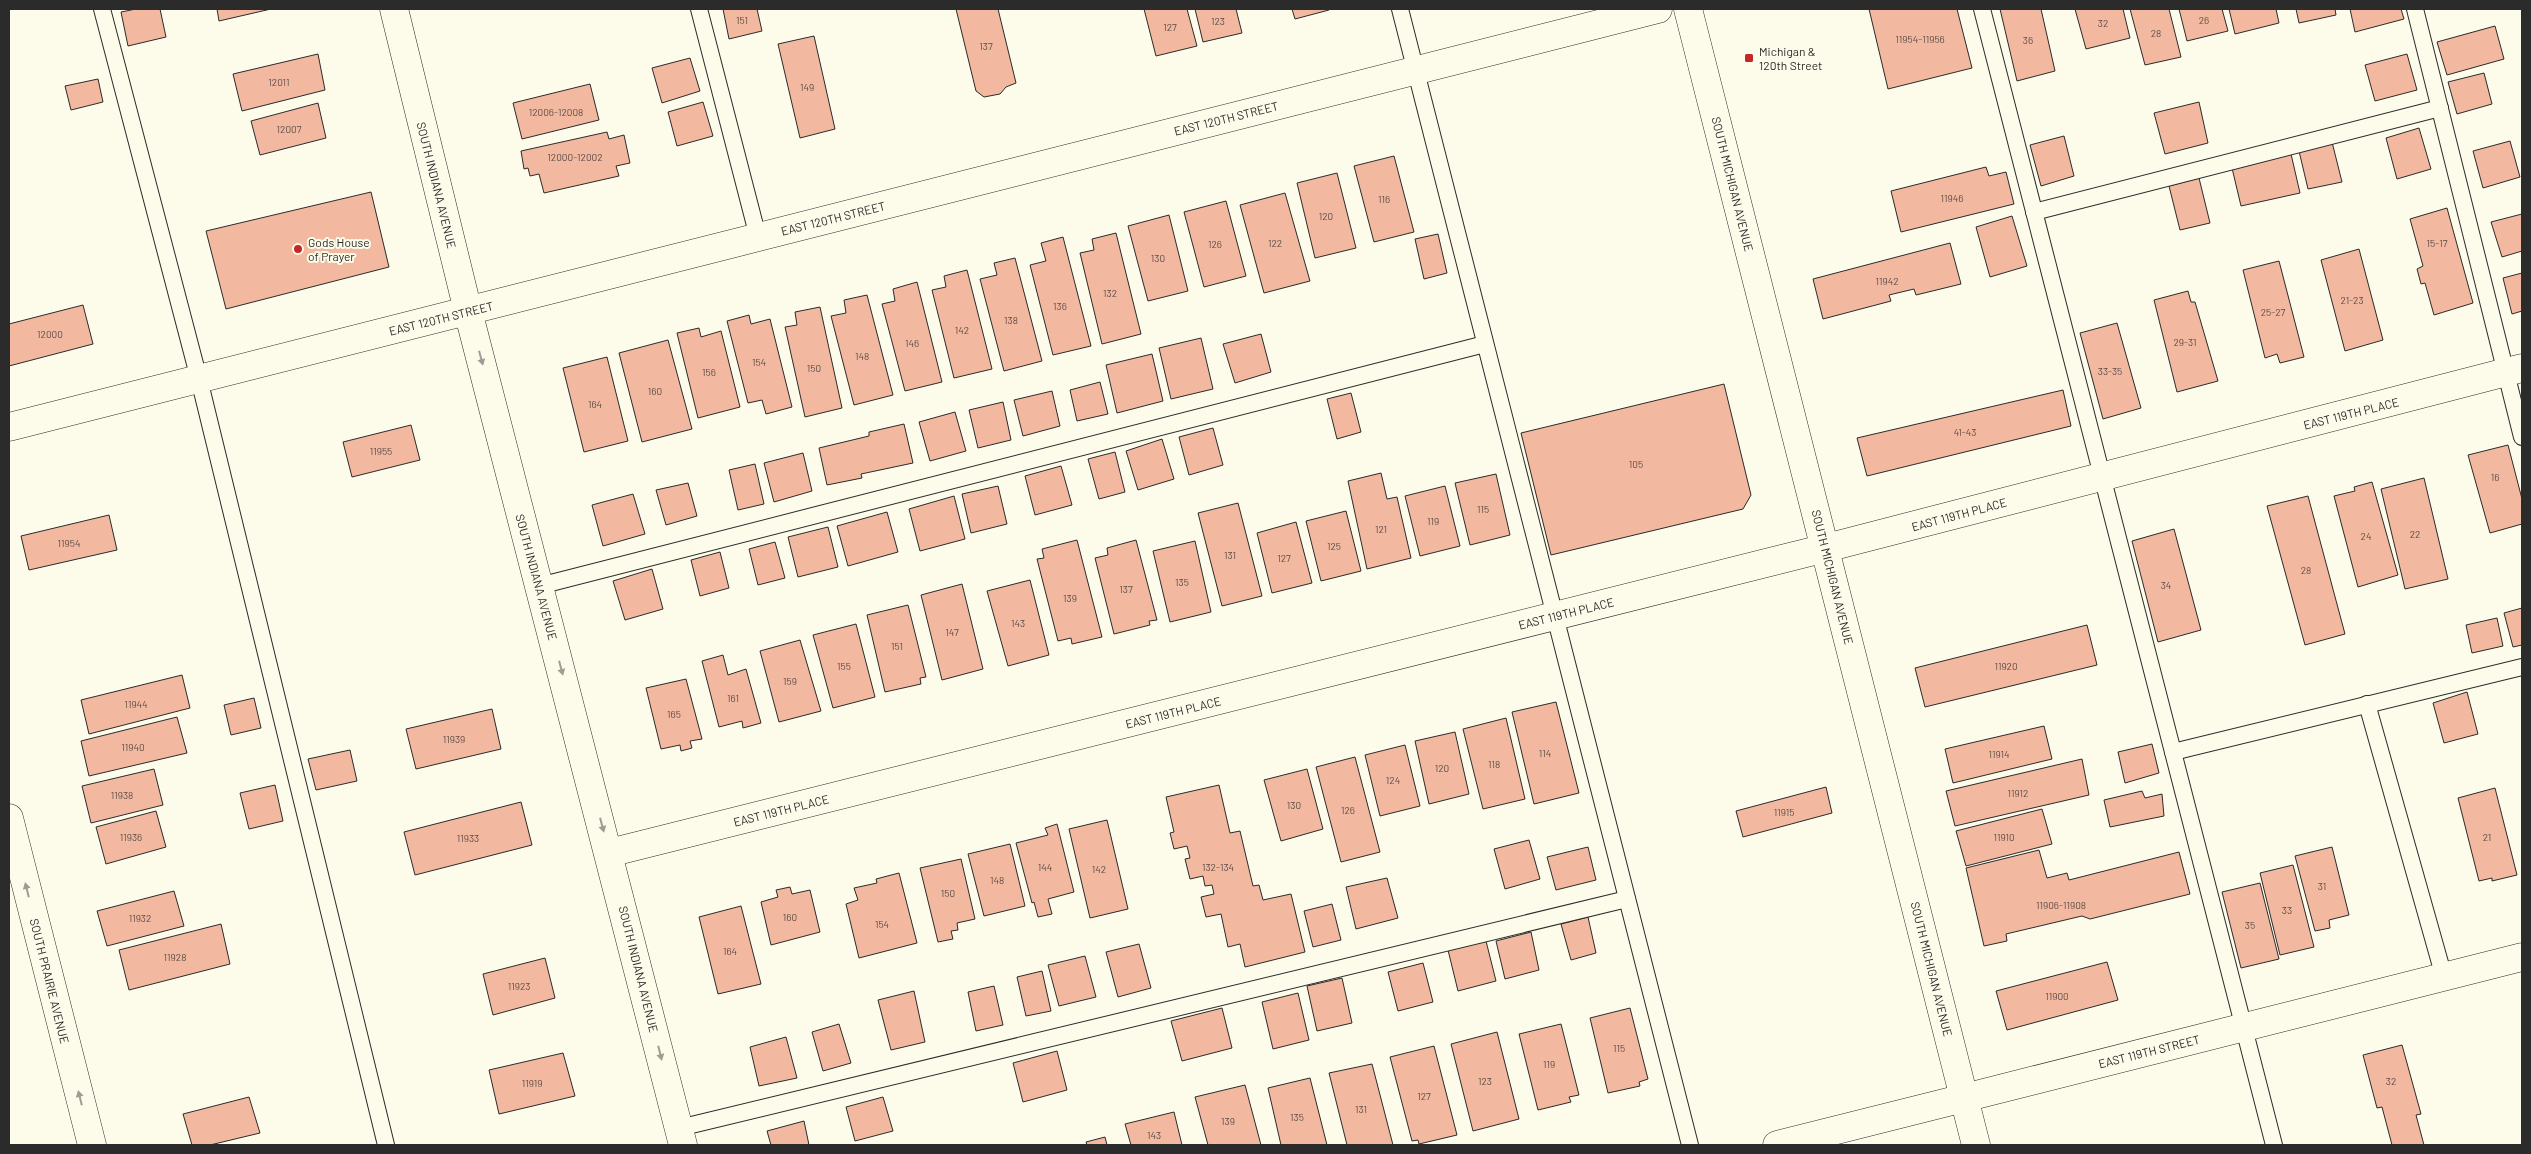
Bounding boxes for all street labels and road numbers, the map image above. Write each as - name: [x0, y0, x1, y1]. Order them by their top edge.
- street label: EAST 120TH STREET: [1172, 98, 1280, 138]
- street label: SOUTH MICHIGAN AVENUE: [1709, 115, 1757, 253]
- street label: SOUTH INDIANA AVENUE: [414, 120, 460, 250]
- street label: EAST 120TH STREET: [779, 198, 887, 238]
- street label: EAST 120TH STREET: [387, 298, 495, 338]
- street label: EAST 119TH PLACE: [2302, 394, 2400, 432]
- street label: EAST 119TH PLACE: [1910, 495, 2008, 533]
- street label: SOUTH MICHIGAN AVENUE: [1809, 508, 1857, 646]
- street label: SOUTH INDIANA AVENUE: [513, 512, 561, 642]
- street label: EAST 119TH PLACE: [1517, 594, 1615, 632]
- street label: EAST 119TH PLACE: [1124, 693, 1222, 731]
- street label: EAST 119TH PLACE: [732, 791, 830, 829]
- street label: SOUTH MICHIGAN AVENUE: [1908, 900, 1956, 1038]
- street label: SOUTH INDIANA AVENUE: [616, 904, 662, 1034]
- street label: SOUTH PRAIRIE AVENUE: [28, 917, 72, 1045]
- street label: EAST 119TH STREET: [2097, 1032, 2201, 1070]

